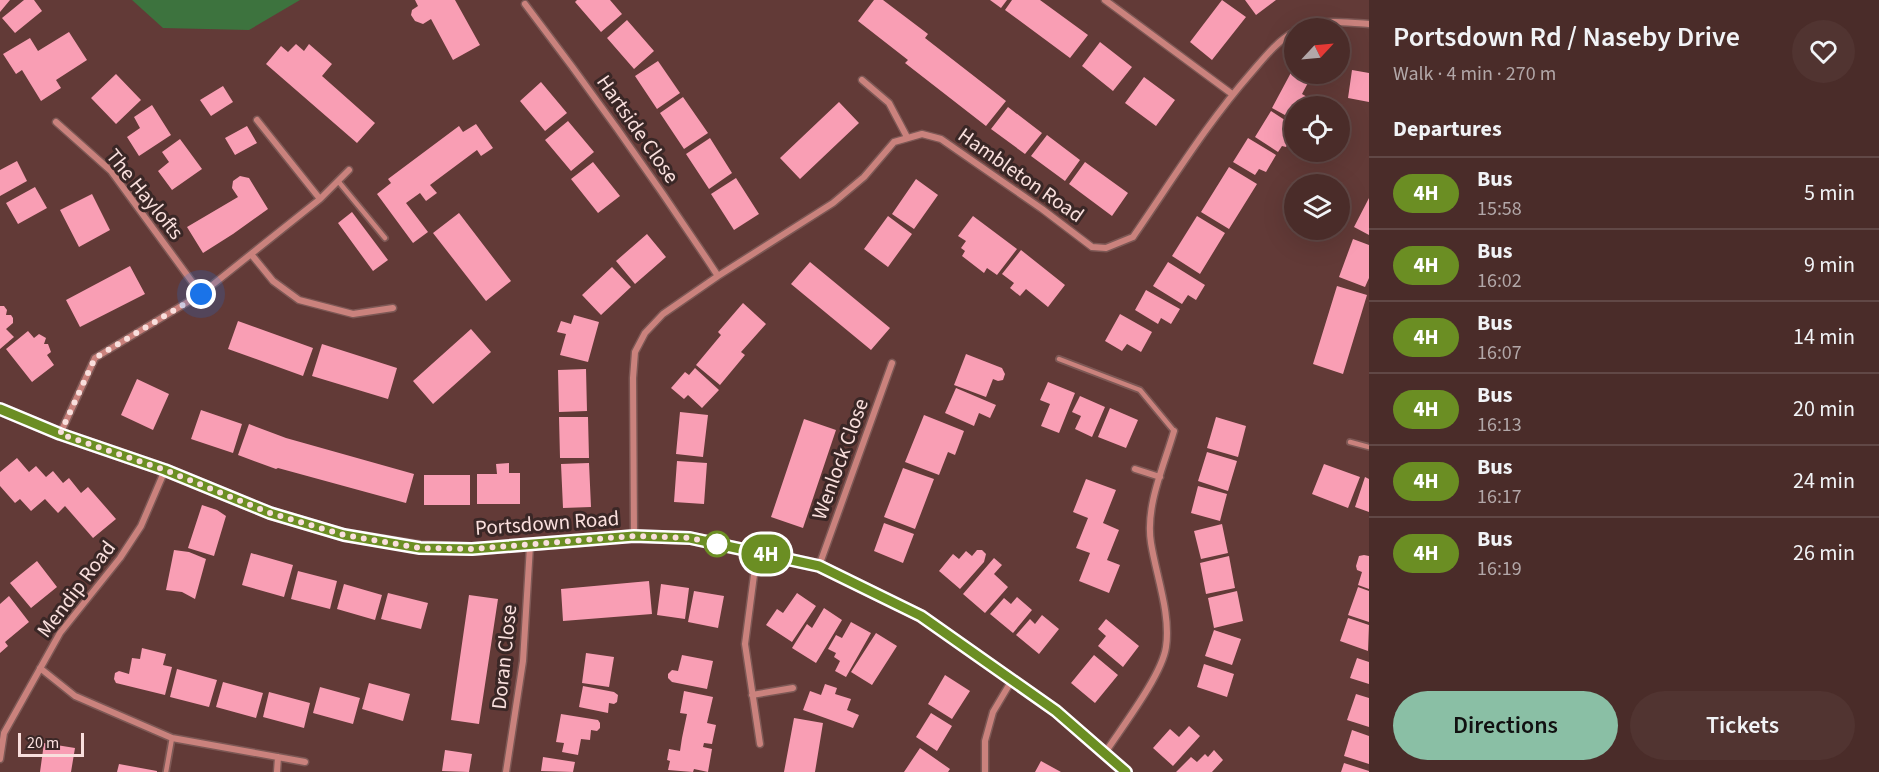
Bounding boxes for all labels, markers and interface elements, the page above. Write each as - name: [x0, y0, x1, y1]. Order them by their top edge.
- text: Portsdown Rd / Naseby Drive: [1393, 17, 1740, 57]
- north arrow: [1284, 18, 1350, 84]
- map controls: [1284, 18, 1350, 240]
- button: heart: [1792, 20, 1855, 83]
- text: Walk · 4 min · 270 m: [1393, 60, 1556, 88]
- street label: Hartside Close: [589, 69, 687, 189]
- button: locate: [1284, 96, 1350, 162]
- text: Departures: [1393, 113, 1502, 145]
- street label: Hambleton Road: [952, 120, 1090, 230]
- street label: The Haylofts: [99, 142, 191, 246]
- text: Bus: [1477, 163, 1513, 195]
- button: layers: [1284, 174, 1350, 240]
- text: 5 min: [1804, 177, 1855, 209]
- text: 4H: [1413, 178, 1439, 208]
- text: 15:58: [1477, 195, 1522, 223]
- text: Bus: [1477, 235, 1513, 267]
- text: 9 min: [1804, 249, 1855, 281]
- text: 4H: [1413, 250, 1439, 280]
- text: 16:02: [1477, 267, 1522, 295]
- your location: [186, 279, 216, 309]
- text: Bus: [1477, 307, 1513, 339]
- text: 14 min: [1793, 321, 1855, 353]
- text: 4H: [1413, 322, 1439, 352]
- text: 16:07: [1477, 339, 1522, 367]
- text: Bus: [1477, 379, 1513, 411]
- text: 20 min: [1793, 393, 1855, 425]
- street label: Wenlock Close: [804, 394, 876, 524]
- text: 4H: [1413, 394, 1439, 424]
- text: 16:13: [1477, 411, 1522, 439]
- text: Bus: [1477, 451, 1513, 483]
- text: 24 min: [1793, 465, 1855, 497]
- text: 4H: [1413, 466, 1439, 496]
- text: 16:17: [1477, 483, 1522, 511]
- street label: Portsdown Road: [474, 503, 620, 543]
- text: Bus: [1477, 523, 1513, 555]
- unlabelled marker: [704, 531, 730, 557]
- street label: Mendip Road: [29, 534, 123, 644]
- line badge: 4H: [739, 534, 793, 574]
- text: 26 min: [1793, 537, 1855, 569]
- text: 4H: [1413, 538, 1439, 568]
- text: 4H: [753, 539, 779, 569]
- text: 16:19: [1477, 555, 1522, 583]
- street label: Doran Close: [484, 603, 524, 711]
- button: Directions: [1393, 691, 1618, 760]
- button: Tickets: [1630, 691, 1855, 760]
- scale bar: [18, 730, 84, 758]
- text: 20 m: [27, 732, 59, 754]

